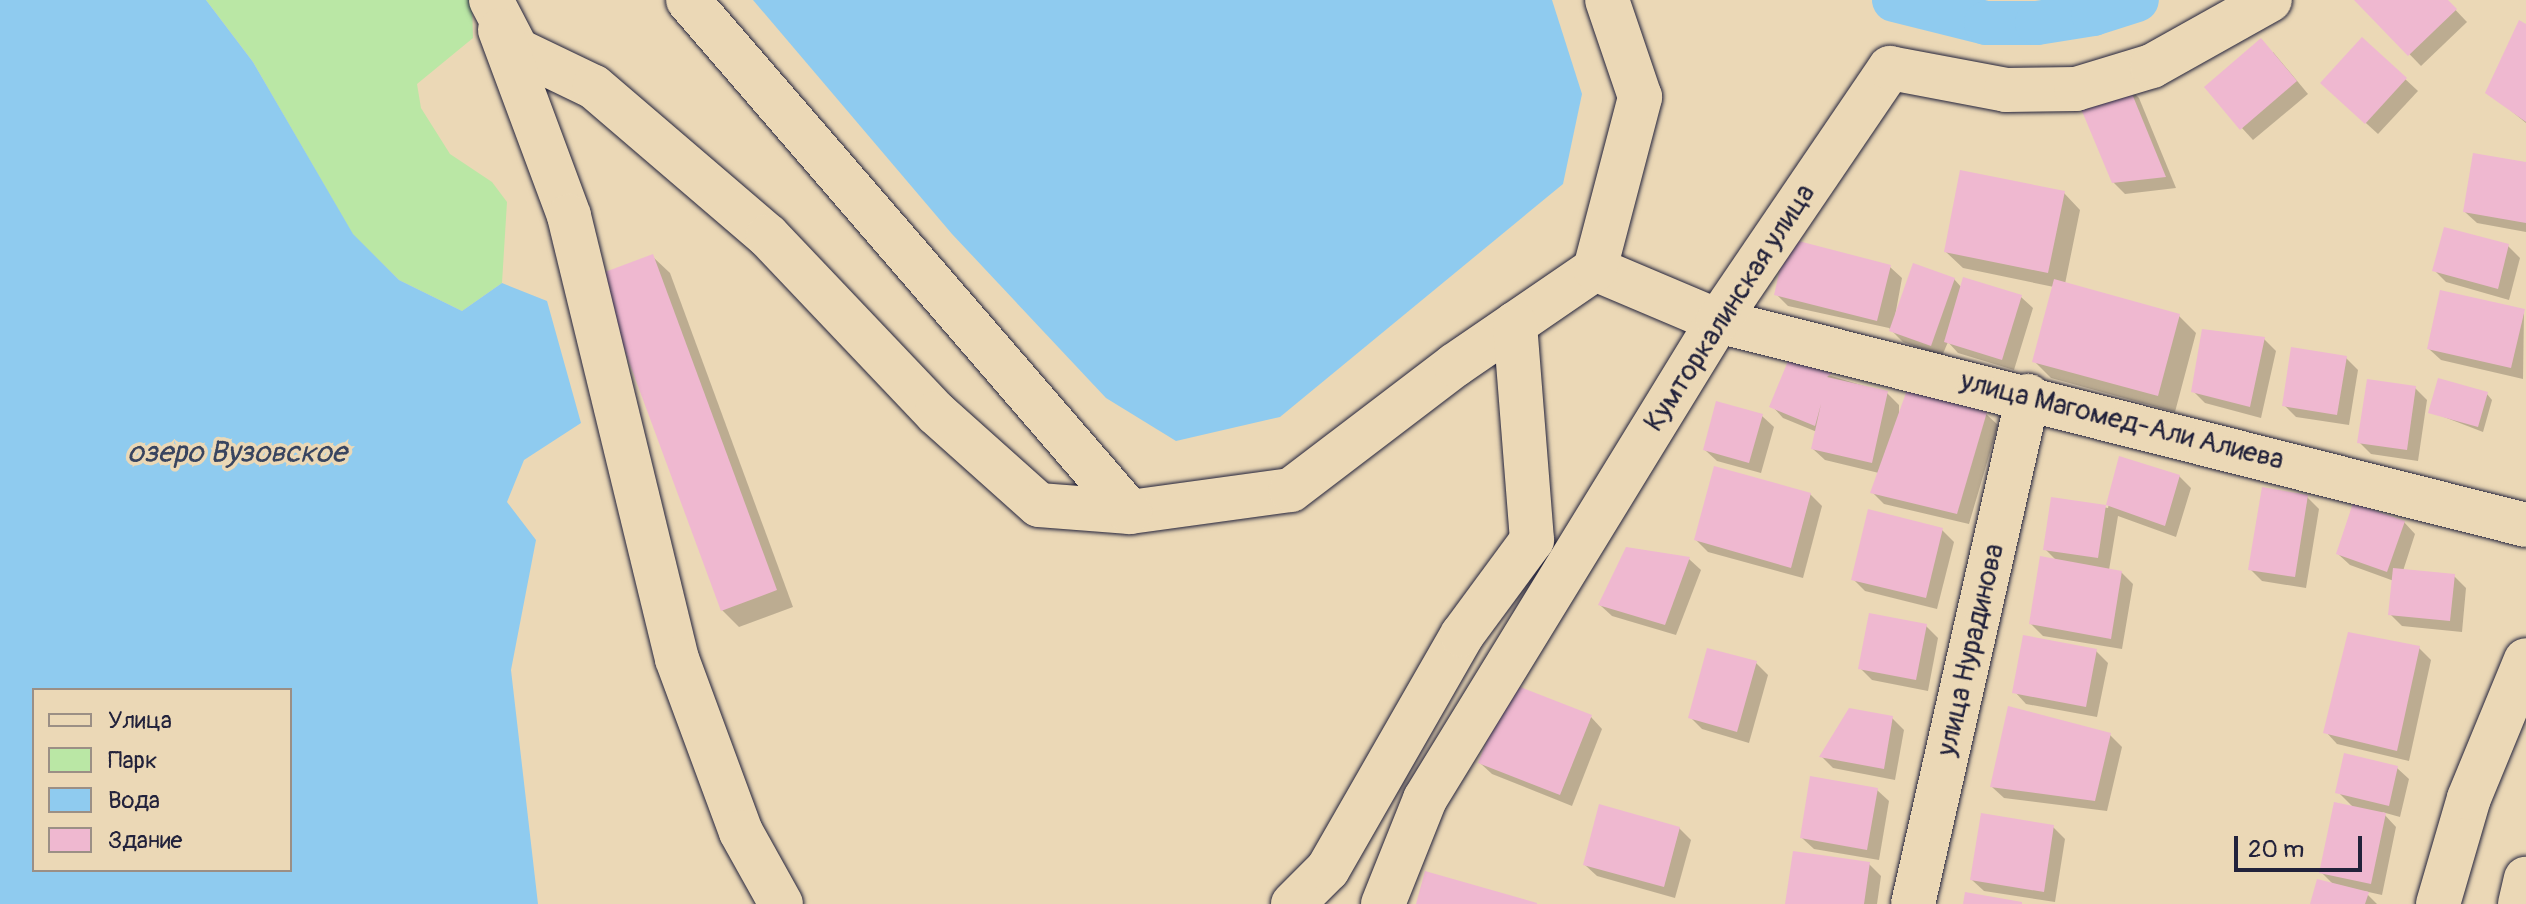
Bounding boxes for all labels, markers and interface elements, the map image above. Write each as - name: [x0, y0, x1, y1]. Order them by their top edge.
- street label: Кумторкалинская улица: [1637, 178, 1823, 438]
- street label: улица Магомед-Али Алиева: [1957, 365, 2287, 477]
- water label: озеро Вузовское: [128, 435, 346, 471]
- street label: улица Нурадинова: [1930, 541, 2012, 759]
- legend: [32, 688, 292, 872]
- text: Улица: [108, 706, 172, 735]
- text: Парк: [108, 746, 157, 775]
- text: Вода: [108, 786, 160, 815]
- scale bar: [2238, 820, 2366, 870]
- text: Здание: [108, 826, 182, 855]
- text: 20 m: [2248, 835, 2304, 864]

